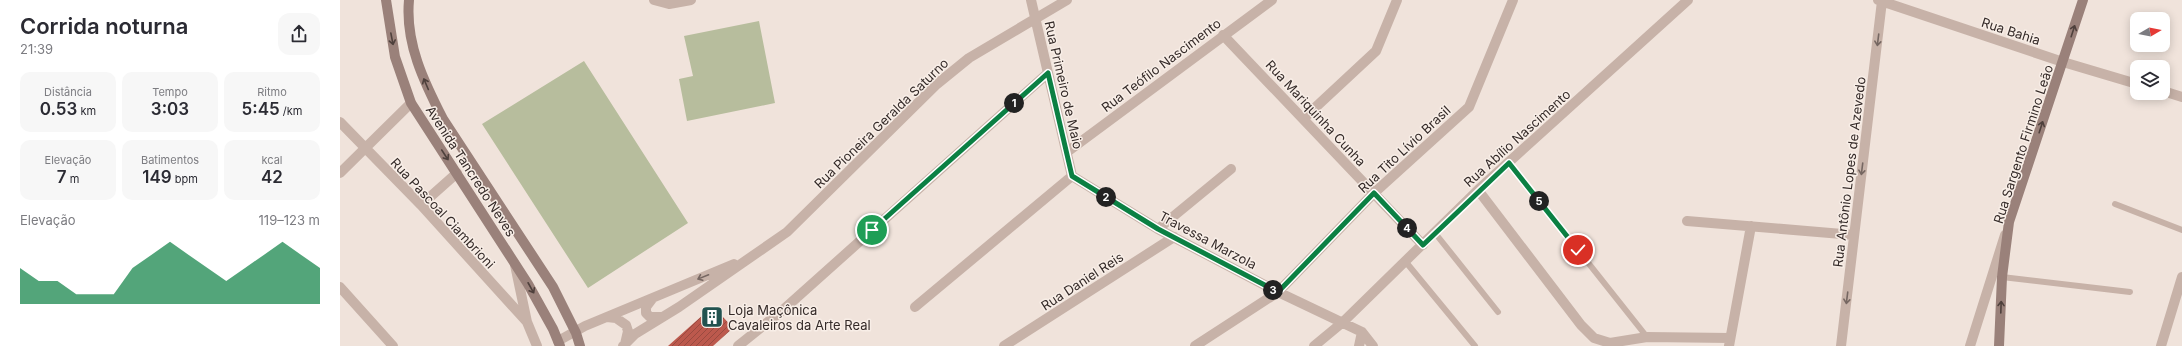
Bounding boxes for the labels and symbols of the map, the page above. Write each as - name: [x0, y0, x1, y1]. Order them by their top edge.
- north arrow: [2130, 12, 2170, 52]
- street label: Rua Bahia: [1980, 14, 2042, 48]
- street label: Rua Teófilo Nascimento: [1098, 15, 1224, 115]
- street label: Rua Primeiro de Maio: [1041, 19, 1087, 151]
- one-way arrow: [2069, 25, 2077, 37]
- one-way arrow: [388, 32, 396, 45]
- one-way arrow: [1874, 33, 1881, 46]
- street label: Rua Pioneira Geralda Saturno: [811, 55, 952, 191]
- street label: Rua Mariquinha Cunha: [1263, 57, 1369, 169]
- street label: Rua Sargento Firmino Leão: [1990, 62, 2056, 225]
- street label: Rua Antônio Lopes de Azevedo: [1829, 76, 1869, 268]
- one-way arrow: [421, 78, 429, 90]
- street label: Rua Abílio Nascimento: [1460, 86, 1574, 190]
- pin: 1: [1004, 93, 1024, 113]
- street label: Rua Tito Lívio Brasil: [1355, 102, 1453, 196]
- street label: Avenida Tancredo Neves: [423, 103, 519, 239]
- one-way arrow: [2038, 120, 2045, 133]
- one-way arrow: [442, 149, 450, 161]
- street label: Rua Pascoal Ciambrioni: [388, 154, 498, 272]
- one-way arrow: [1858, 162, 1866, 175]
- pin: 2: [1096, 187, 1116, 207]
- pin: 5: [1529, 191, 1549, 211]
- street label: Travessa Marzola: [1157, 208, 1259, 272]
- pin: [855, 213, 889, 247]
- pin: 4: [1397, 218, 1417, 238]
- pin: [1561, 233, 1595, 267]
- street label: Rua Daniel Reis: [1038, 248, 1126, 313]
- one-way arrow: [697, 273, 709, 281]
- pin: 3: [1263, 280, 1283, 300]
- one-way arrow: [527, 282, 535, 294]
- one-way arrow: [1843, 291, 1850, 304]
- one-way arrow: [1997, 301, 2005, 314]
- place label: Loja Maçônica Cavaleiros da Arte Real: [728, 302, 871, 333]
- building icon: Loja Maçônica Cavaleiros da Arte Real: [699, 304, 725, 330]

